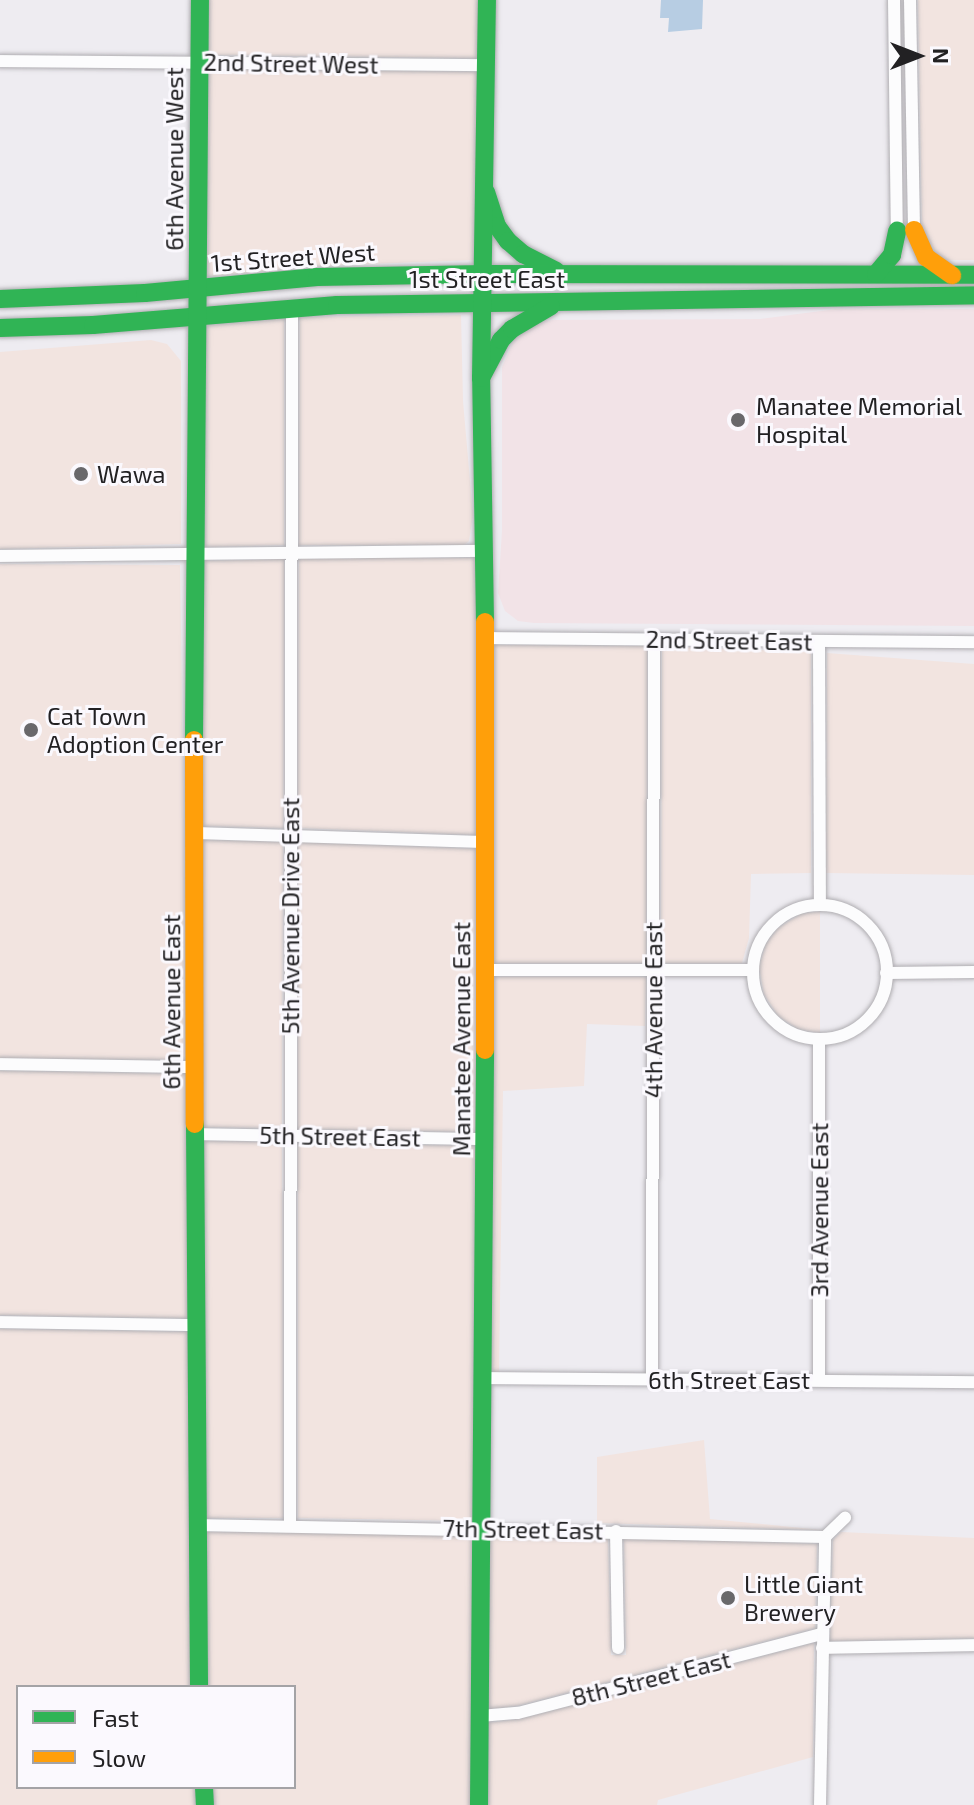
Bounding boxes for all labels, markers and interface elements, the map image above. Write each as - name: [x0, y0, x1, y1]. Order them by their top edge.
- north arrow: [878, 16, 958, 96]
- street label: 2nd Street West: [203, 47, 379, 79]
- text: N: [929, 48, 955, 64]
- street label: 6th Avenue West: [160, 67, 188, 251]
- street label: 1st Street West: [210, 237, 376, 277]
- street label: 1st Street East: [409, 265, 565, 293]
- place label: Manatee Memorial Hospital: [756, 392, 962, 448]
- marker: Manatee Memorial Hospital: [727, 409, 749, 431]
- place label: Wawa: [97, 460, 166, 488]
- marker: Wawa: [72, 465, 90, 483]
- street label: 2nd Street East: [645, 624, 813, 656]
- place label: Cat Town Adoption Center: [47, 702, 223, 758]
- marker: Cat Town Adoption Center: [22, 721, 40, 739]
- street label: 5th Avenue Drive East: [276, 797, 304, 1035]
- street label: 6th Avenue East: [157, 914, 185, 1090]
- street label: Manatee Avenue East: [447, 921, 475, 1157]
- street label: 4th Avenue East: [639, 922, 667, 1098]
- street label: 5th Street East: [259, 1120, 421, 1152]
- street label: 3rd Avenue East: [805, 1122, 833, 1298]
- street label: 6th Street East: [648, 1366, 810, 1394]
- street label: 7th Street East: [442, 1513, 604, 1545]
- place label: Little Giant Brewery: [744, 1570, 863, 1626]
- marker: Little Giant Brewery: [719, 1589, 737, 1607]
- street label: 8th Street East: [568, 1644, 734, 1712]
- legend: [16, 1685, 296, 1789]
- text: Fast: [92, 1703, 139, 1732]
- text: Slow: [92, 1743, 146, 1772]

